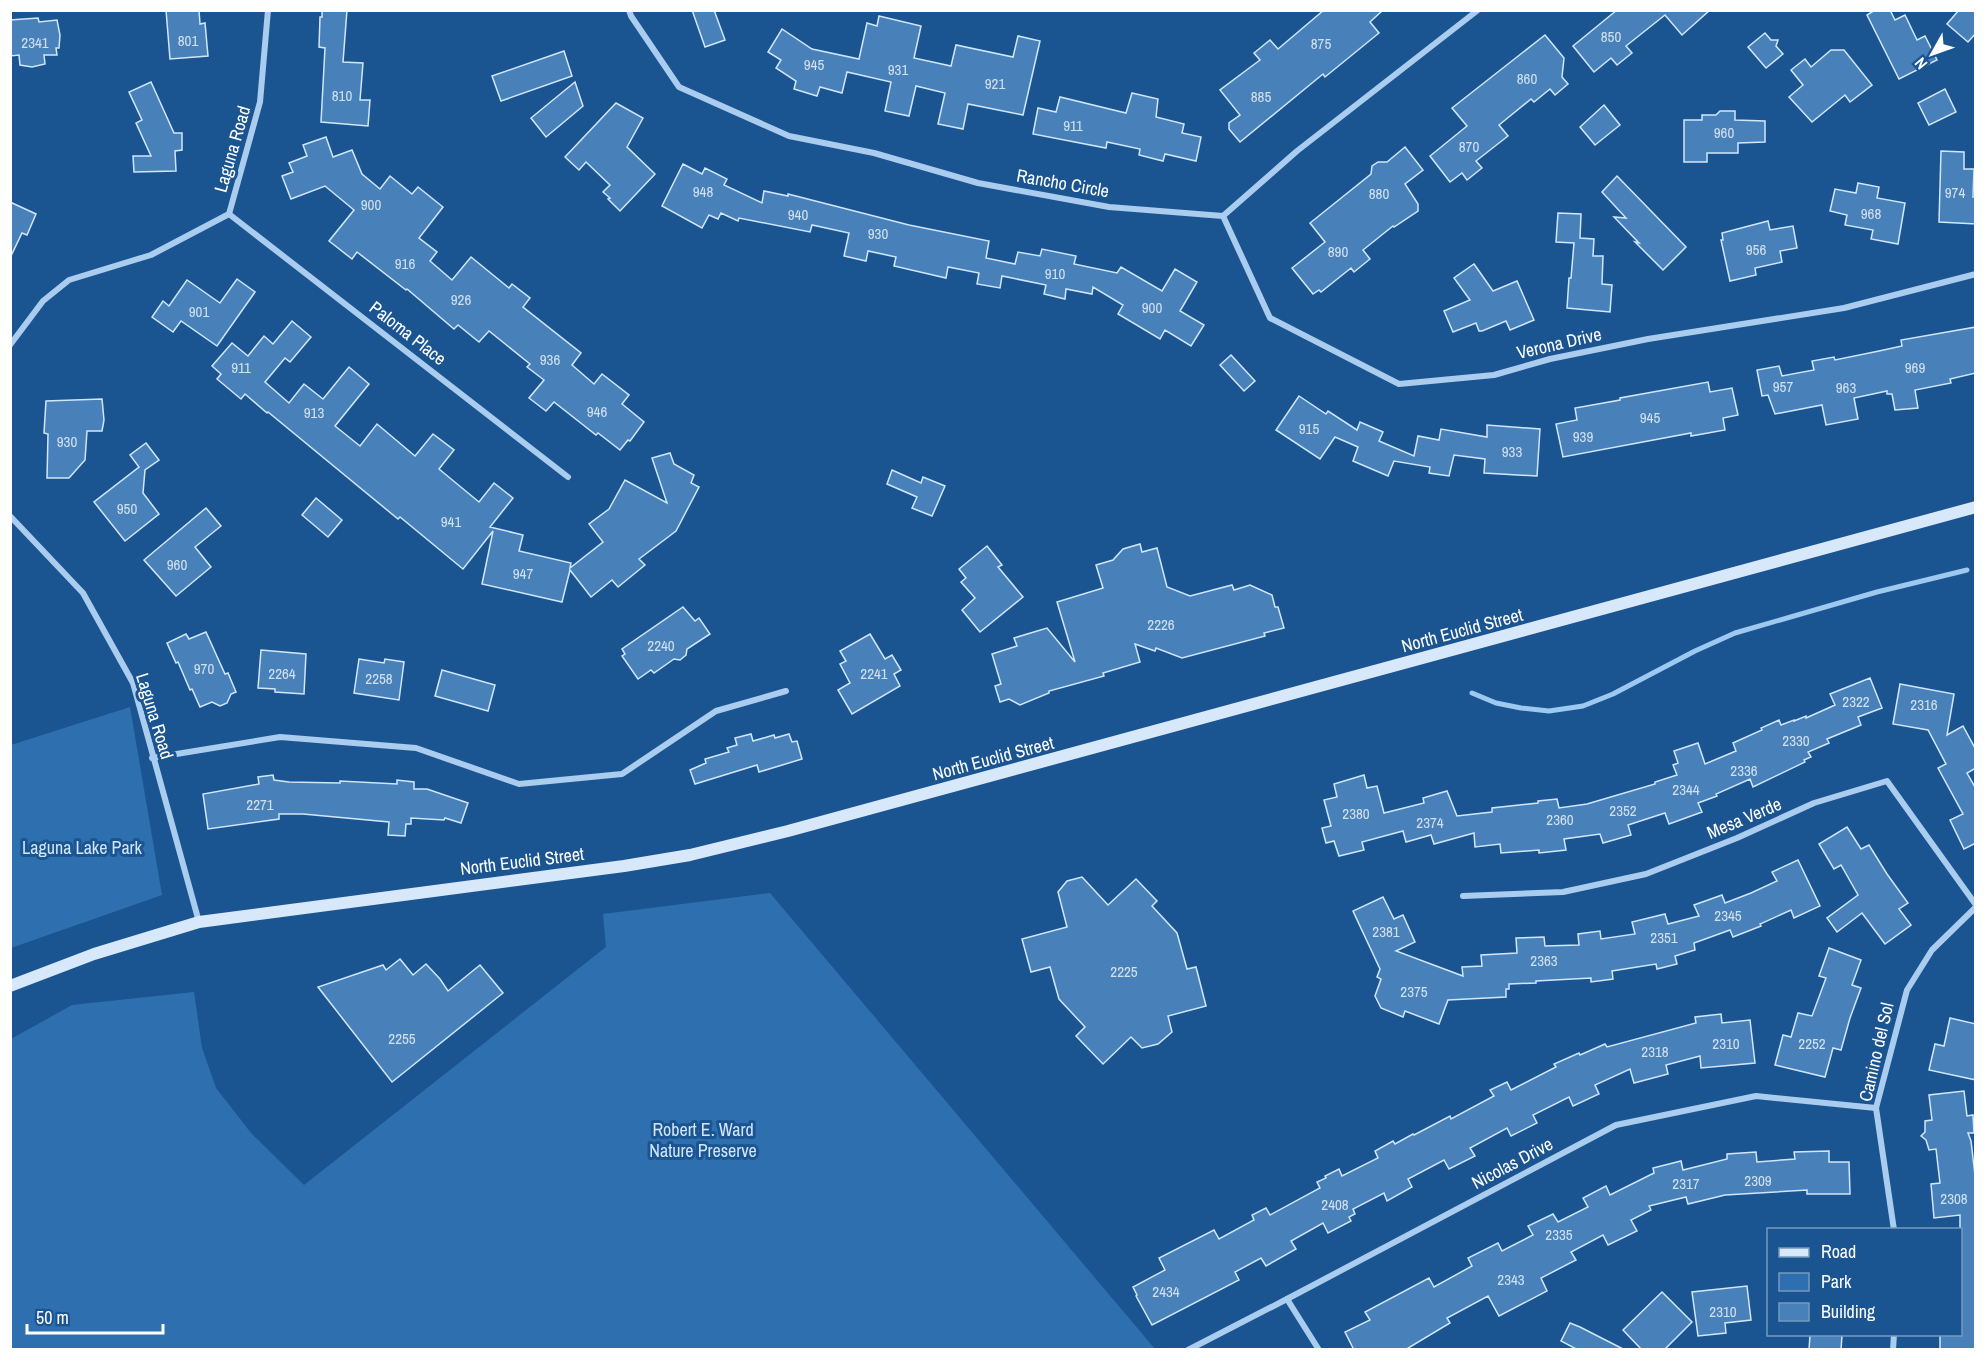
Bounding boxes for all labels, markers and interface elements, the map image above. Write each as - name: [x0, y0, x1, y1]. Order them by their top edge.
- north arrow: [1902, 24, 1962, 84]
- house number: 850: [1601, 26, 1621, 47]
- house number: 801: [178, 30, 198, 51]
- house number: 2341: [21, 32, 49, 53]
- house number: 875: [1311, 33, 1331, 54]
- text: N: [1909, 53, 1932, 74]
- house number: 945: [804, 54, 824, 75]
- house number: 931: [888, 59, 908, 80]
- house number: 860: [1517, 68, 1537, 89]
- house number: 921: [985, 73, 1005, 94]
- house number: 810: [332, 85, 352, 106]
- house number: 885: [1251, 86, 1271, 107]
- street label: Laguna Road: [208, 103, 256, 195]
- house number: 911: [1063, 115, 1083, 136]
- house number: 960: [1714, 122, 1734, 143]
- house number: 870: [1459, 136, 1479, 157]
- street label: Rancho Circle: [1015, 163, 1111, 203]
- house number: 948: [693, 181, 713, 202]
- house number: 974: [1945, 182, 1965, 203]
- house number: 880: [1369, 183, 1389, 204]
- house number: 900: [361, 194, 381, 215]
- house number: 968: [1861, 203, 1881, 224]
- house number: 940: [788, 204, 808, 225]
- house number: 930: [868, 223, 888, 244]
- house number: 956: [1746, 239, 1766, 260]
- house number: 890: [1328, 241, 1348, 262]
- house number: 916: [395, 253, 415, 274]
- house number: 910: [1045, 263, 1065, 284]
- house number: 926: [451, 289, 471, 310]
- street label: Paloma Place: [364, 295, 452, 371]
- house number: 900: [1142, 297, 1162, 318]
- house number: 901: [189, 301, 209, 322]
- street label: Verona Drive: [1514, 321, 1604, 365]
- house number: 936: [540, 349, 560, 370]
- house number: 911: [231, 357, 251, 378]
- house number: 969: [1905, 357, 1925, 378]
- house number: 957: [1773, 376, 1793, 397]
- house number: 963: [1836, 377, 1856, 398]
- house number: 946: [587, 401, 607, 422]
- house number: 913: [304, 402, 324, 423]
- house number: 945: [1640, 407, 1660, 428]
- house number: 915: [1299, 418, 1319, 439]
- house number: 939: [1573, 426, 1593, 447]
- house number: 930: [57, 431, 77, 452]
- house number: 933: [1502, 441, 1522, 462]
- house number: 950: [117, 498, 137, 519]
- house number: 941: [441, 511, 461, 532]
- house number: 960: [167, 554, 187, 575]
- house number: 947: [513, 563, 533, 584]
- street label: North Euclid Street: [1399, 602, 1525, 658]
- house number: 2226: [1147, 614, 1175, 635]
- house number: 2240: [647, 635, 675, 656]
- house number: 970: [194, 658, 214, 679]
- house number: 2264: [268, 663, 296, 684]
- house number: 2241: [860, 663, 888, 684]
- house number: 2258: [365, 668, 393, 689]
- street label: Laguna Road: [130, 670, 180, 762]
- house number: 2322: [1842, 691, 1870, 712]
- house number: 2316: [1910, 694, 1938, 715]
- street label: North Euclid Street: [930, 730, 1056, 786]
- house number: 2330: [1782, 730, 1810, 751]
- house number: 2336: [1730, 760, 1758, 781]
- house number: 2344: [1672, 779, 1700, 800]
- street label: Mesa Verde: [1703, 791, 1785, 845]
- house number: 2271: [246, 794, 274, 815]
- house number: 2352: [1609, 800, 1637, 821]
- house number: 2380: [1342, 803, 1370, 824]
- house number: 2360: [1546, 809, 1574, 830]
- house number: 2374: [1416, 812, 1444, 833]
- park label: Laguna Lake Park: [22, 835, 143, 860]
- street label: North Euclid Street: [459, 841, 585, 881]
- house number: 2345: [1714, 905, 1742, 926]
- house number: 2381: [1372, 921, 1400, 942]
- house number: 2351: [1650, 927, 1678, 948]
- house number: 2363: [1530, 950, 1558, 971]
- house number: 2225: [1110, 961, 1138, 982]
- house number: 2375: [1400, 981, 1428, 1002]
- street label: Camino del Sol: [1852, 1000, 1900, 1104]
- house number: 2255: [388, 1028, 416, 1049]
- house number: 2310: [1712, 1033, 1740, 1054]
- house number: 2252: [1798, 1033, 1826, 1054]
- house number: 2318: [1641, 1041, 1669, 1062]
- park label: Robert E. Ward Nature Preserve: [649, 1117, 757, 1163]
- street label: Nicolas Drive: [1467, 1131, 1557, 1195]
- house number: 2309: [1744, 1170, 1772, 1191]
- house number: 2317: [1672, 1173, 1700, 1194]
- house number: 2308: [1940, 1188, 1968, 1209]
- house number: 2408: [1321, 1194, 1349, 1215]
- house number: 2335: [1545, 1224, 1573, 1245]
- legend: [1767, 1228, 1962, 1336]
- text: Road: [1821, 1239, 1856, 1264]
- house number: 2343: [1497, 1269, 1525, 1290]
- text: Park: [1821, 1269, 1852, 1294]
- house number: 2434: [1152, 1281, 1180, 1302]
- scale bar: [27, 1297, 164, 1335]
- text: Building: [1821, 1299, 1876, 1324]
- house number: 2310: [1709, 1301, 1737, 1322]
- text: 50 m: [36, 1305, 69, 1330]

